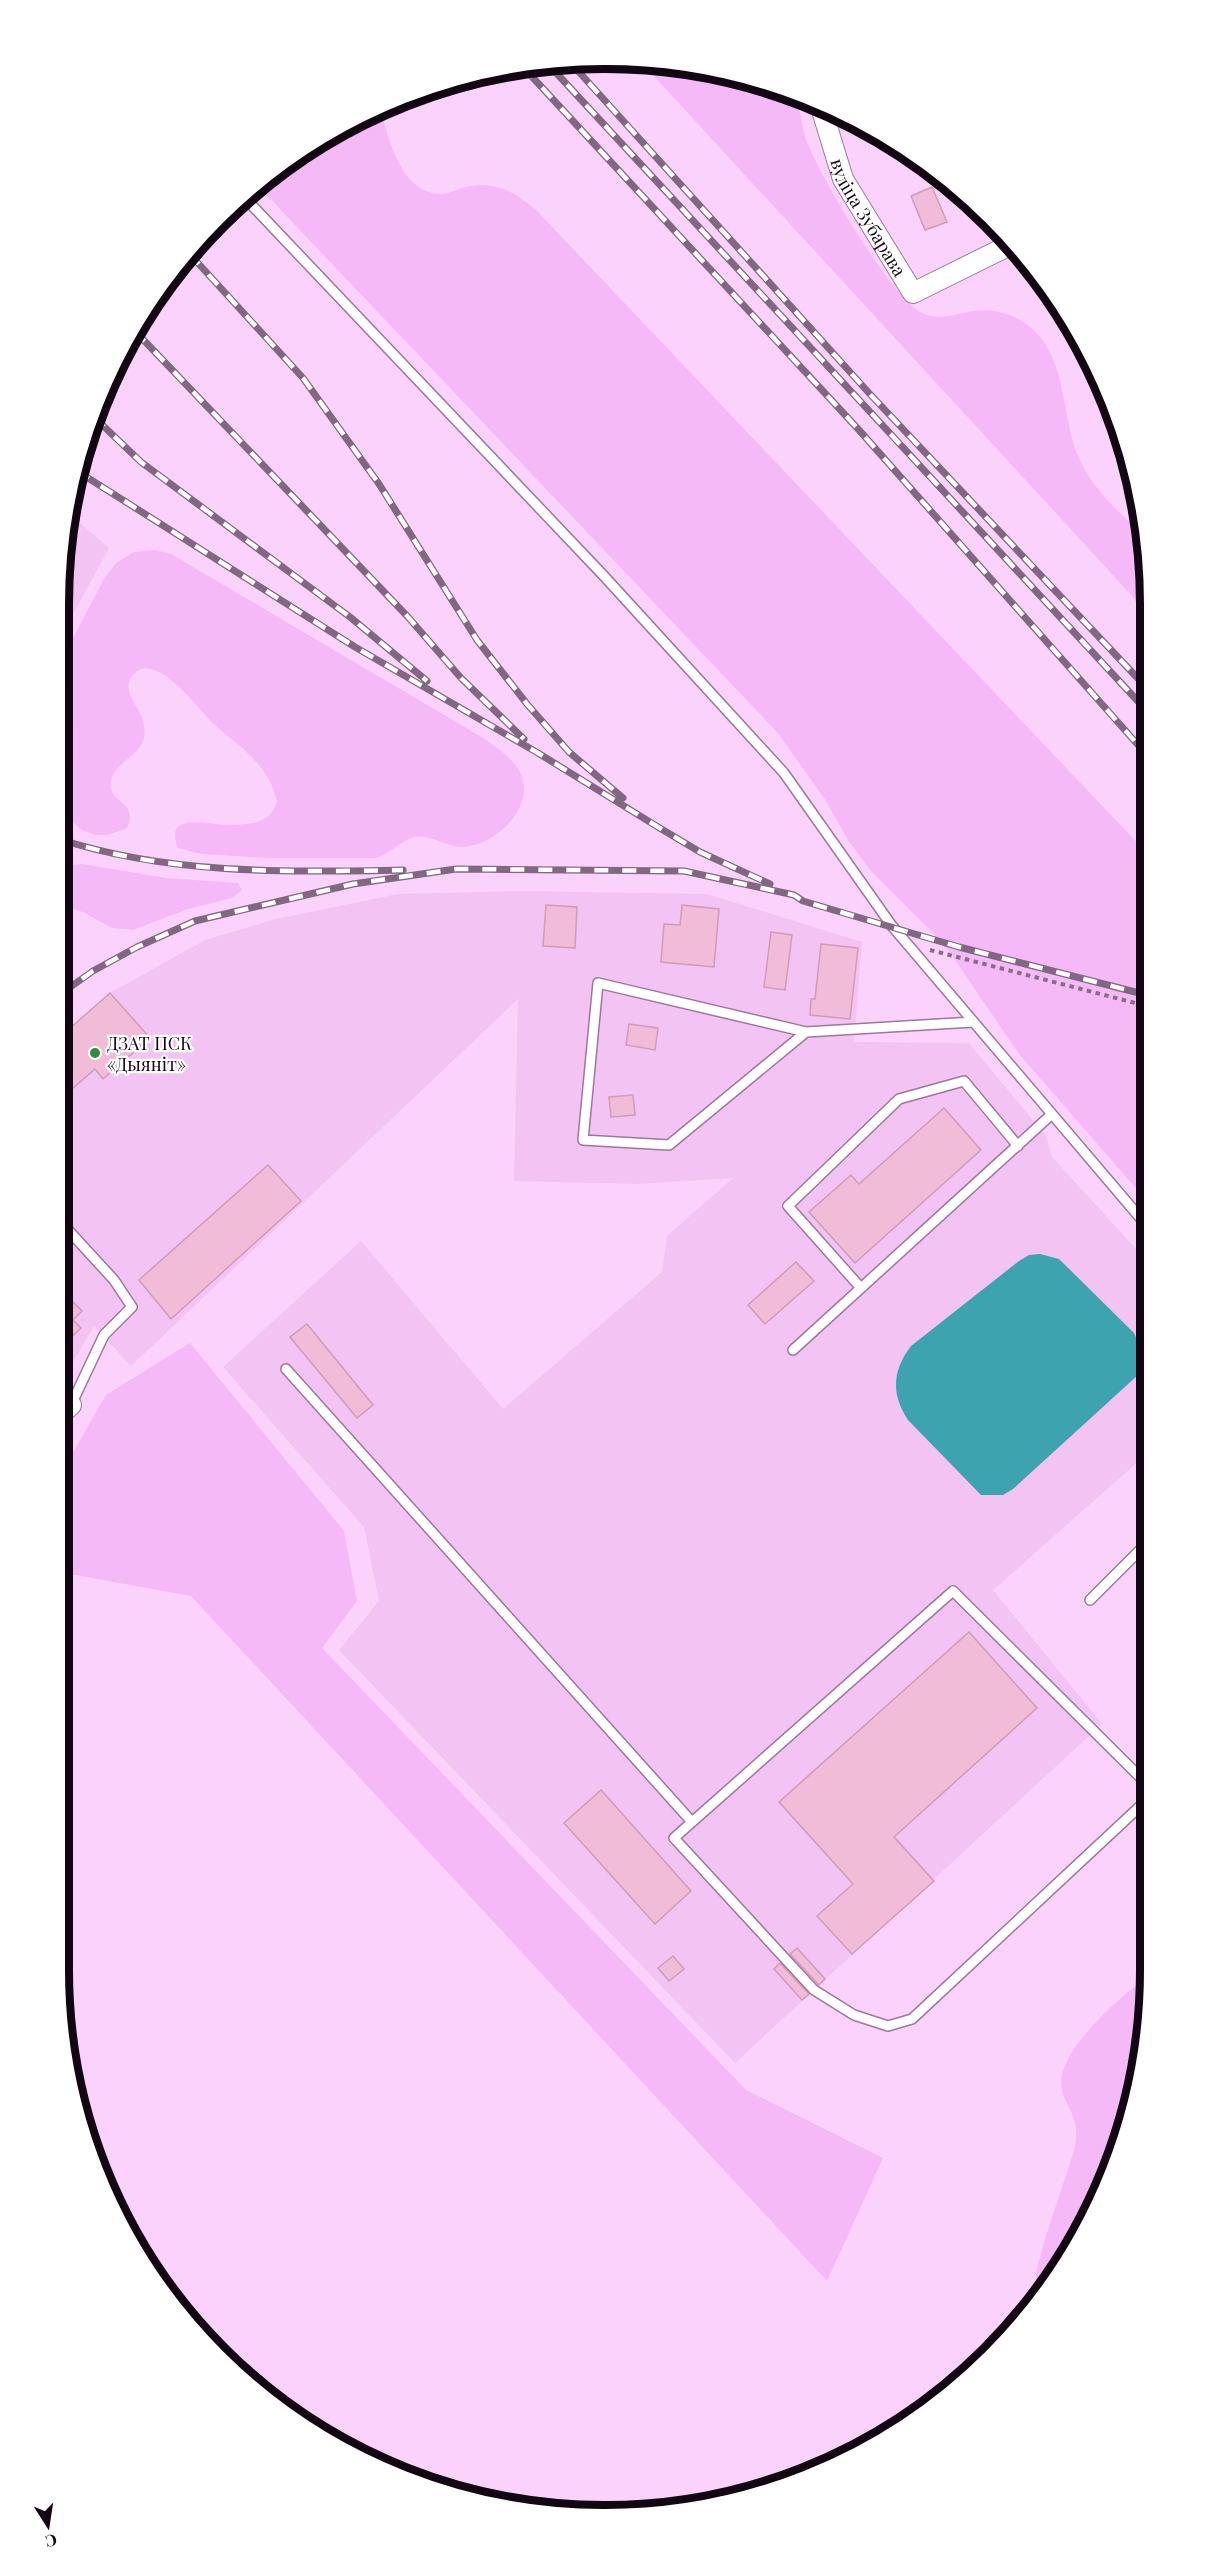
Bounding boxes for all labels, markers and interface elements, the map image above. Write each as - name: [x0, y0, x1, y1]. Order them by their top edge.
- street label: вуліца Зубарава: [825, 156, 912, 281]
- place label: ДЗАТ ПСК «Дыяніт»: [107, 1031, 192, 1076]
- marker: ДЗАТ ПСК «Дыяніт»: [88, 1046, 102, 1060]
- north arrow: [18, 2496, 78, 2556]
- text: С: [44, 2530, 59, 2553]

